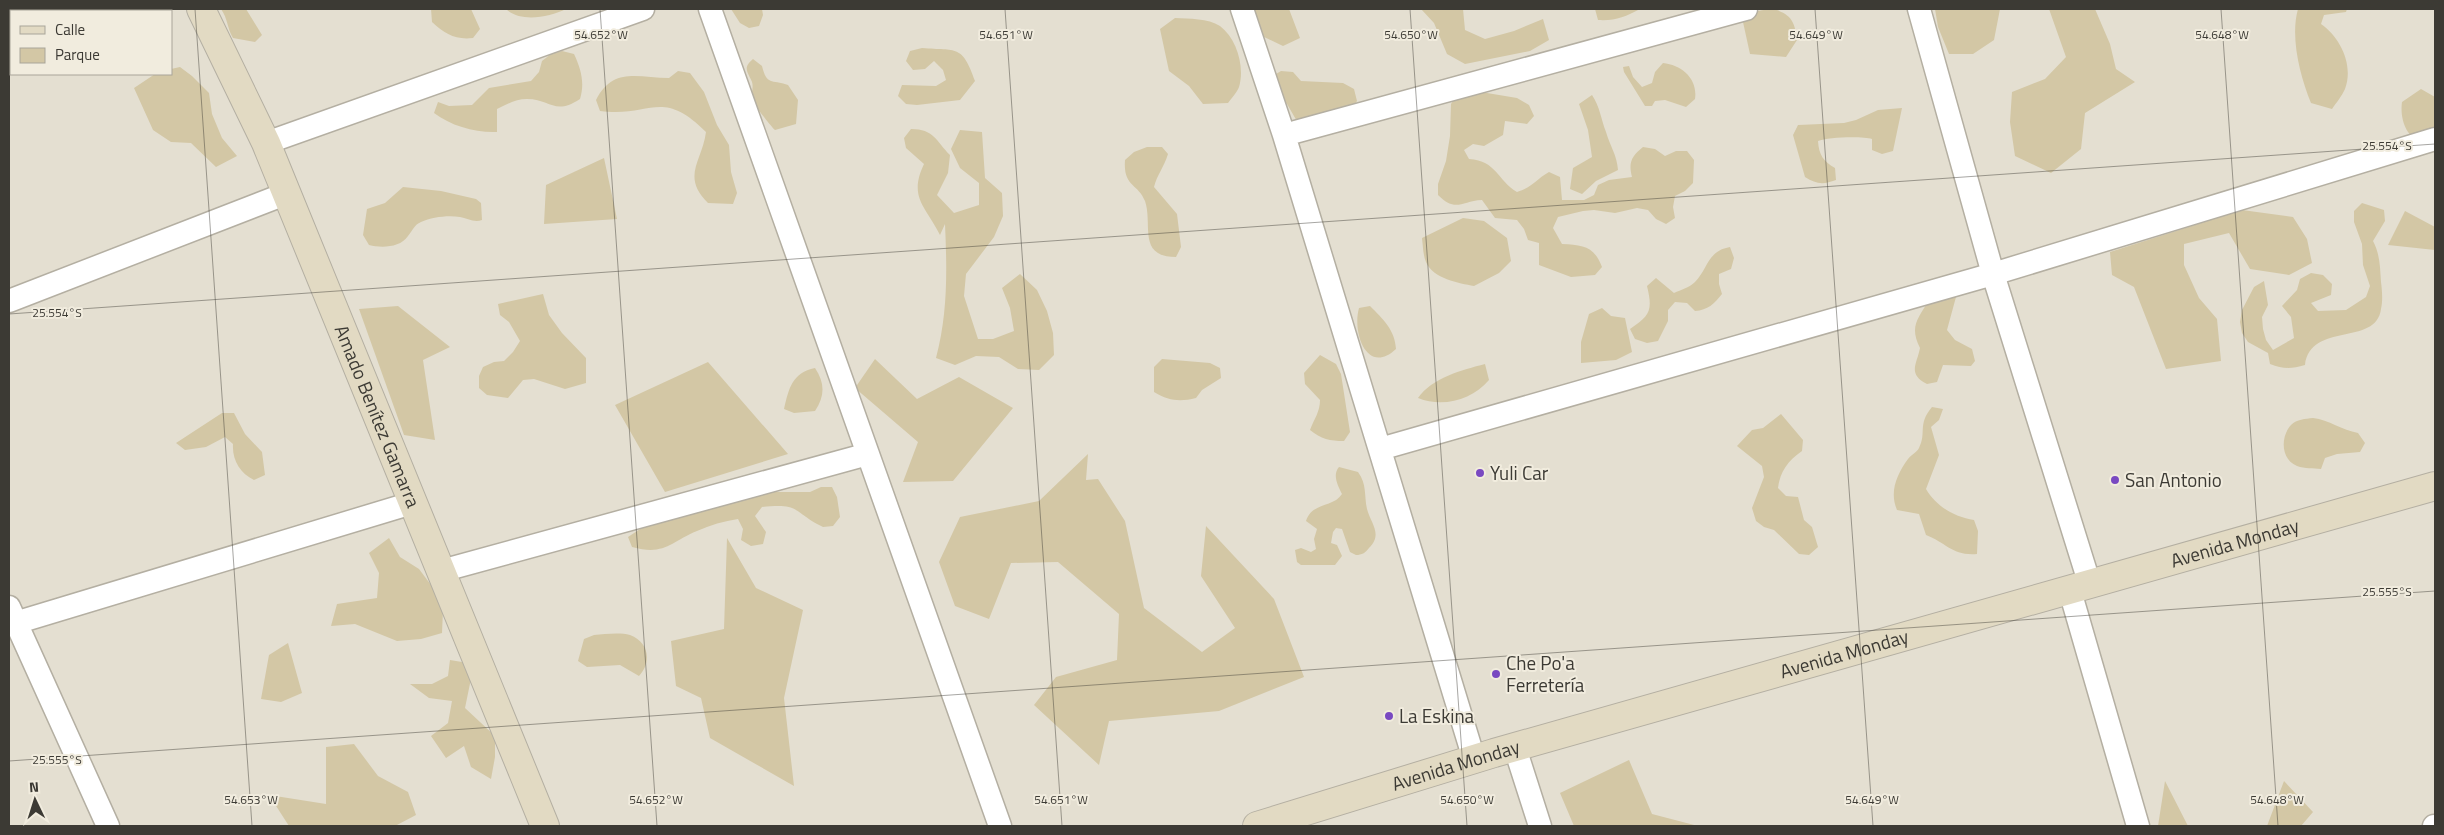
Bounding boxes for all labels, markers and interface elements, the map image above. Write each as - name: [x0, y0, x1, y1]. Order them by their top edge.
- legend: [10, 10, 172, 75]
- text: Calle: [55, 18, 85, 41]
- text: 54.652°W: [574, 25, 628, 44]
- text: 54.651°W: [979, 25, 1033, 44]
- text: 54.650°W: [1384, 25, 1438, 44]
- text: 54.649°W: [1789, 25, 1843, 44]
- text: 54.648°W: [2195, 25, 2249, 44]
- text: Parque: [55, 43, 100, 66]
- text: 25.554°S: [2362, 136, 2412, 155]
- text: 25.554°S: [32, 303, 82, 322]
- street label: Amado Benítez Gamarra: [328, 320, 429, 512]
- place label: Yuli Car: [1490, 458, 1549, 487]
- place label: San Antonio: [2125, 465, 2222, 494]
- marker: Yuli Car: [1474, 467, 1486, 479]
- marker: San Antonio: [2109, 474, 2121, 486]
- street label: Avenida Monday: [2167, 510, 2302, 574]
- text: 25.555°S: [2362, 582, 2412, 601]
- street label: Avenida Monday: [1776, 621, 1912, 685]
- place label: Che Po'a Ferretería: [1506, 648, 1585, 699]
- marker: Che Po'a Ferretería: [1490, 668, 1502, 680]
- place label: La Eskina: [1399, 701, 1475, 730]
- marker: La Eskina: [1383, 710, 1395, 722]
- street label: Avenida Monday: [1388, 731, 1523, 798]
- text: 25.555°S: [32, 750, 82, 769]
- north arrow: [10, 775, 60, 825]
- text: N: [28, 776, 40, 797]
- text: 54.653°W: [224, 790, 278, 809]
- text: 54.652°W: [629, 790, 683, 809]
- text: 54.651°W: [1034, 790, 1088, 809]
- text: 54.650°W: [1440, 790, 1494, 809]
- text: 54.649°W: [1845, 790, 1899, 809]
- text: 54.648°W: [2250, 790, 2304, 809]

